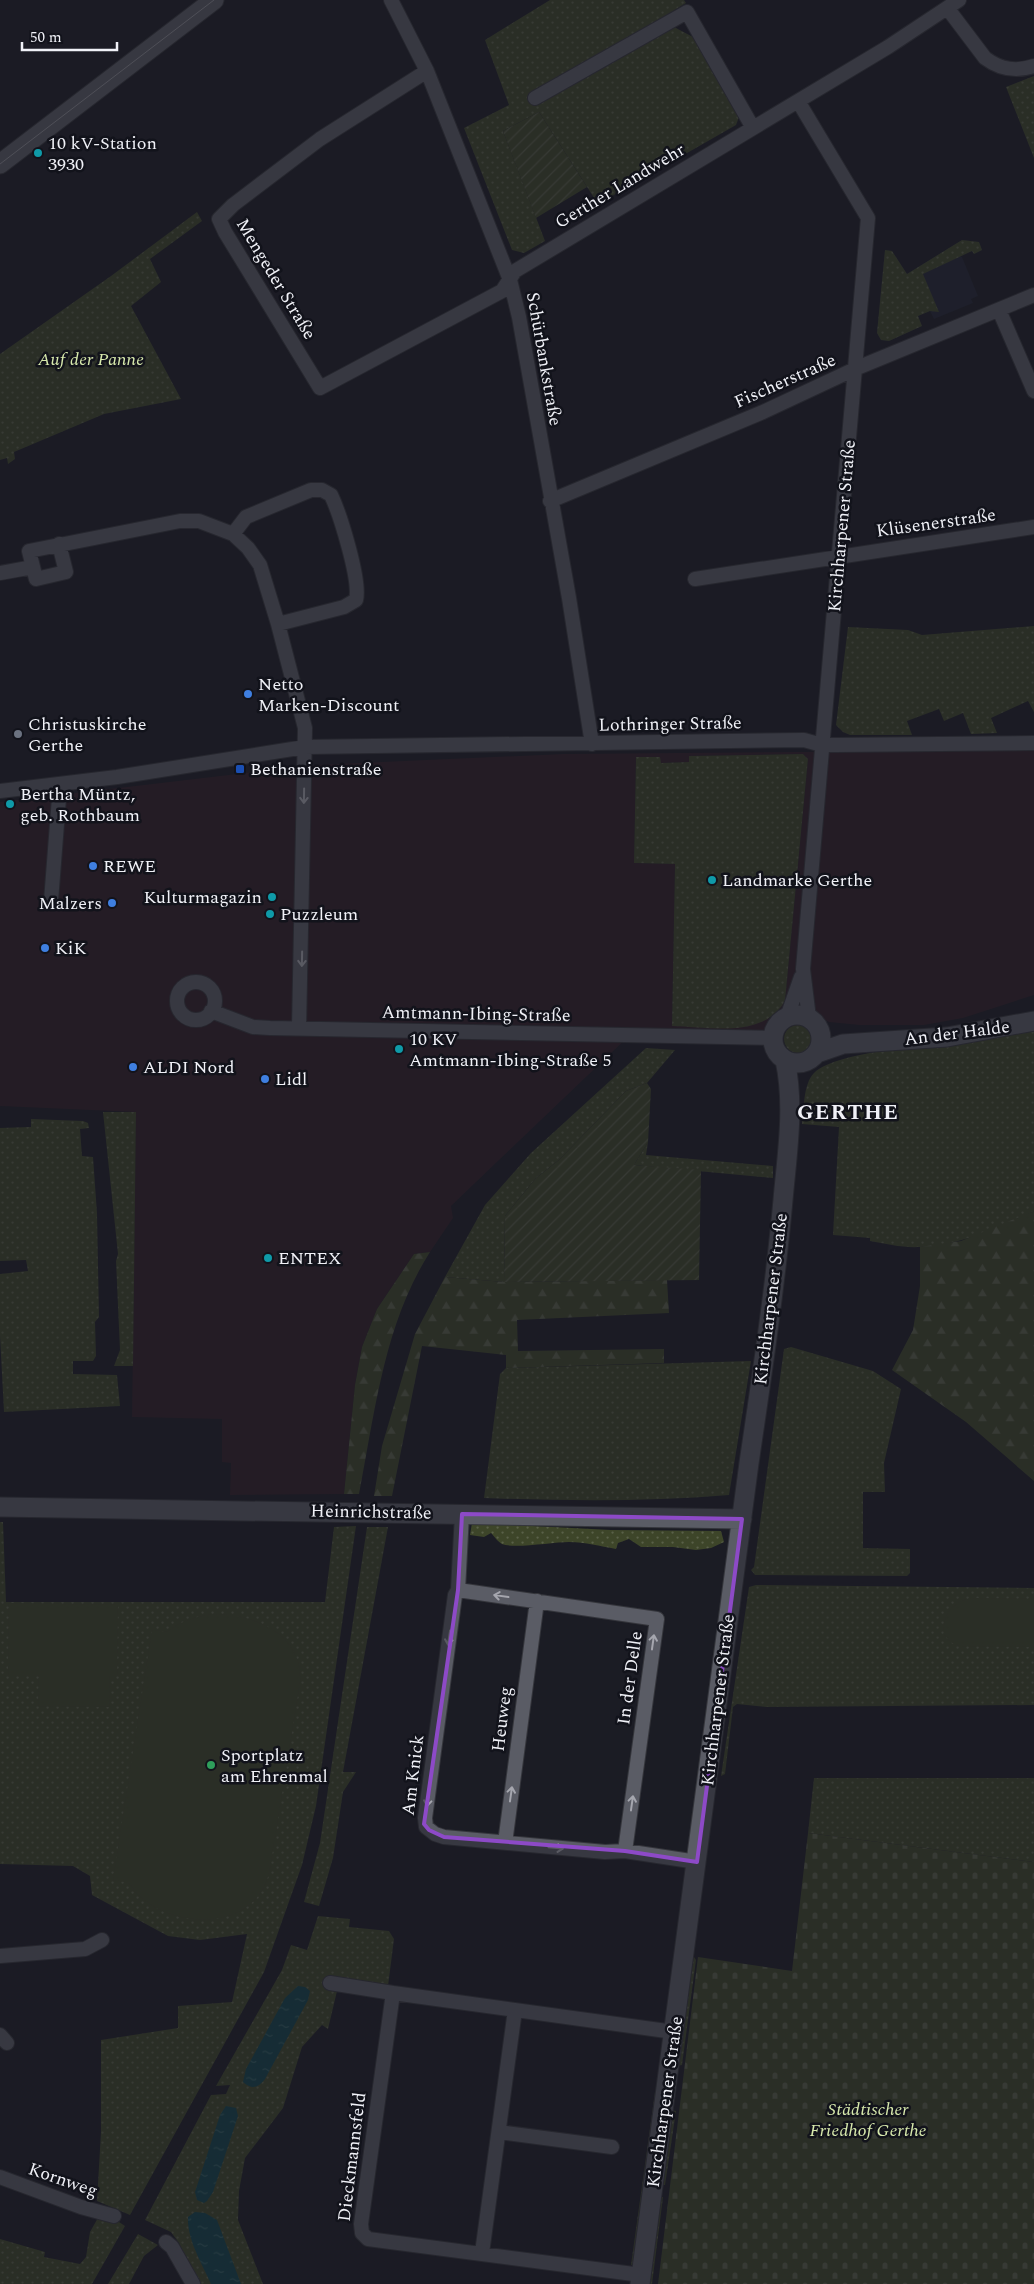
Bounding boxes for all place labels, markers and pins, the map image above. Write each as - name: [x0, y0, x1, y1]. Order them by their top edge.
- place label: 10 kV-Station 3930: [48, 130, 157, 178]
- marker: 10 kV-Station 3930: [32, 147, 44, 159]
- place label: Netto Marken-Discount: [258, 671, 399, 719]
- marker: Netto Marken-Discount: [242, 688, 254, 700]
- place label: Christuskirche Gerthe: [28, 711, 146, 759]
- marker: Christuskirche Gerthe: [12, 728, 24, 740]
- place label: Bethanienstraße: [250, 756, 381, 783]
- marker: Bethanienstraße: [234, 763, 246, 775]
- place label: Bertha Müntz, geb. Rothbaum: [20, 781, 140, 829]
- marker: Bertha Müntz, geb. Rothbaum: [4, 798, 16, 810]
- place label: REWE: [103, 853, 156, 880]
- marker: REWE: [87, 860, 99, 872]
- place label: Landmarke Gerthe: [722, 867, 872, 894]
- marker: Landmarke Gerthe: [706, 874, 718, 886]
- place label: Kulturmagazin: [143, 884, 262, 911]
- place label: Malzers: [39, 890, 102, 917]
- marker: Kulturmagazin: [266, 891, 278, 903]
- marker: Malzers: [106, 897, 118, 909]
- place label: Puzzleum: [280, 901, 358, 928]
- marker: Puzzleum: [264, 908, 276, 920]
- place label: KiK: [55, 935, 86, 962]
- marker: KiK: [39, 942, 51, 954]
- place label: 10 KV Amtmann-Ibing-Straße 5: [409, 1026, 611, 1074]
- marker: 10 KV Amtmann-Ibing-Straße 5: [393, 1043, 405, 1055]
- place label: ALDI Nord: [143, 1054, 234, 1081]
- marker: ALDI Nord: [127, 1061, 139, 1073]
- place label: Lidl: [275, 1066, 307, 1093]
- marker: Lidl: [259, 1073, 271, 1085]
- place label: ENTEX: [278, 1245, 341, 1272]
- marker: ENTEX: [262, 1252, 274, 1264]
- place label: Sportplatz am Ehrenmal: [221, 1742, 328, 1790]
- marker: Sportplatz am Ehrenmal: [205, 1759, 217, 1771]

